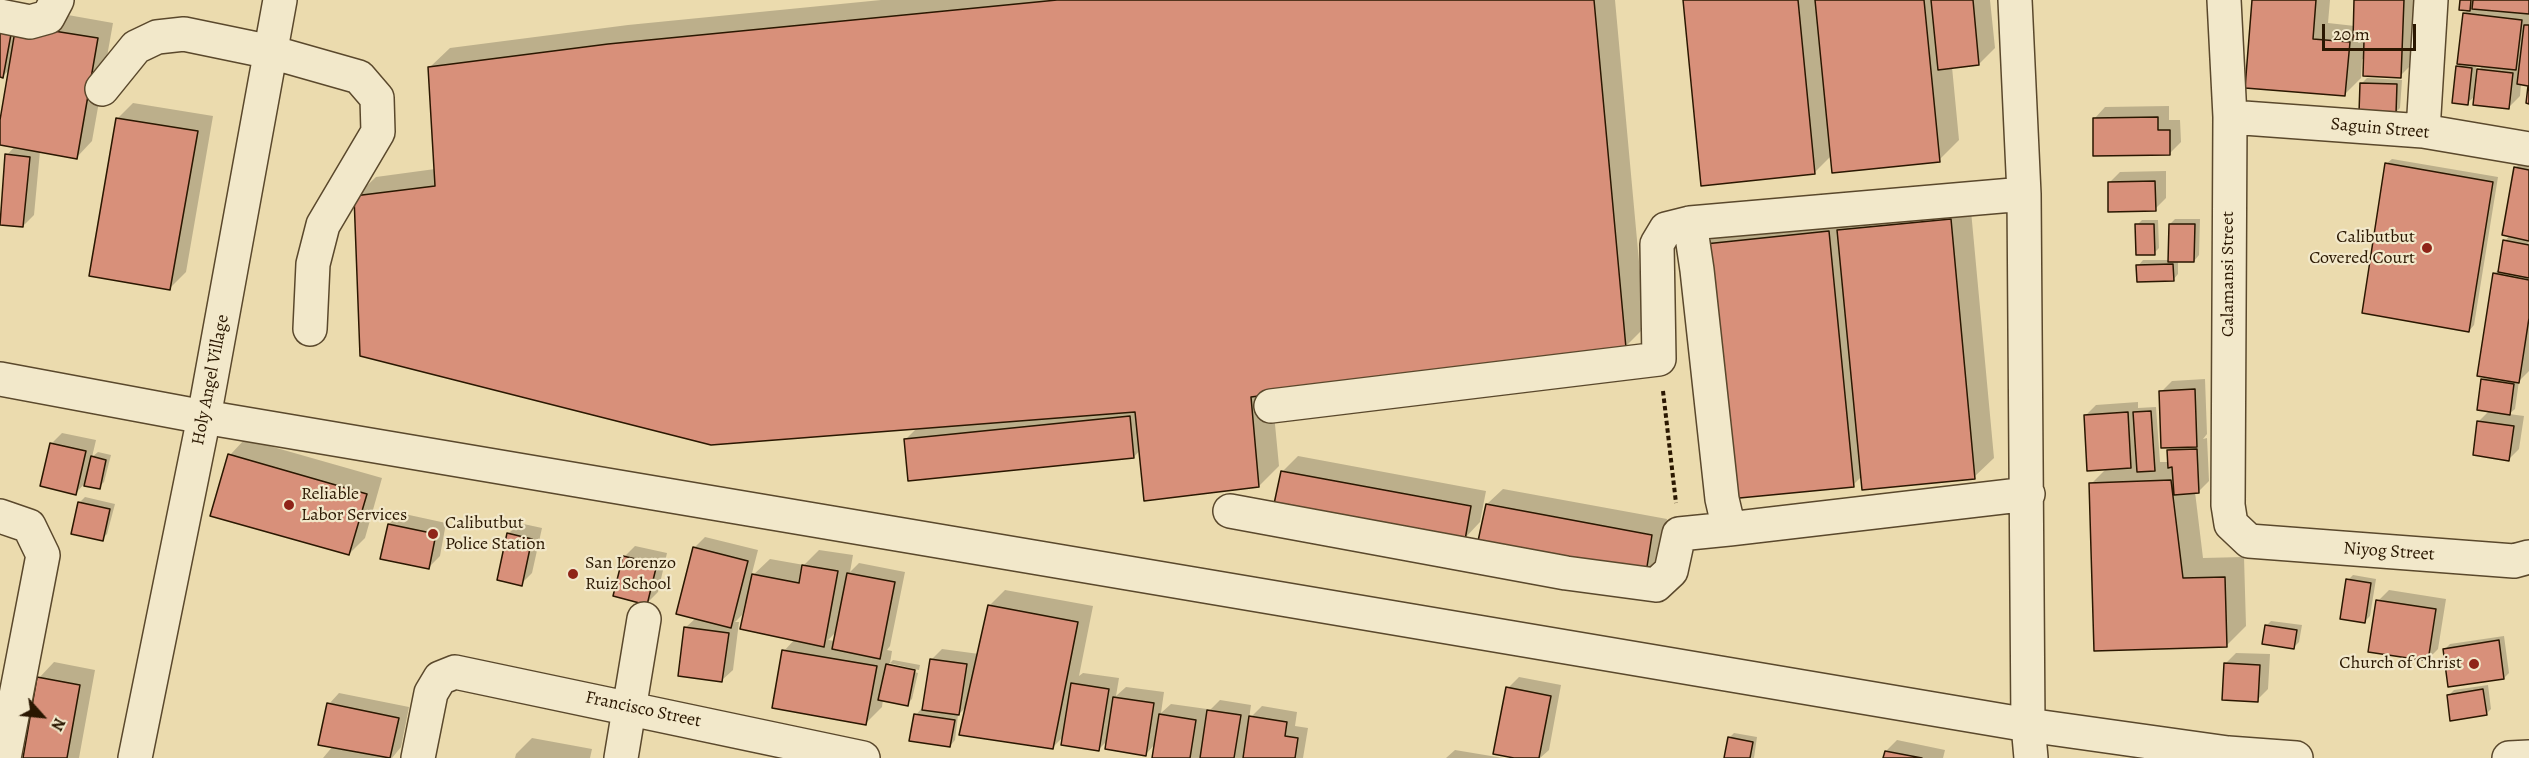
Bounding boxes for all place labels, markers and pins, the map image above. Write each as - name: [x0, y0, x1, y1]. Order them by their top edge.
- place label: Calibutbut Covered Court: [2309, 227, 2415, 270]
- marker: Calibutbut Covered Court: [2420, 241, 2434, 255]
- place label: Reliable Labor Services: [301, 484, 407, 526]
- marker: Reliable Labor Services: [282, 498, 296, 512]
- place label: Calibutbut Police Station: [445, 513, 545, 556]
- marker: Calibutbut Police Station: [426, 527, 440, 541]
- place label: San Lorenzo Ruiz School: [585, 553, 676, 596]
- marker: San Lorenzo Ruiz School: [566, 567, 580, 581]
- place label: Church of Christ: [2339, 653, 2462, 675]
- marker: Church of Christ: [2467, 657, 2481, 671]

